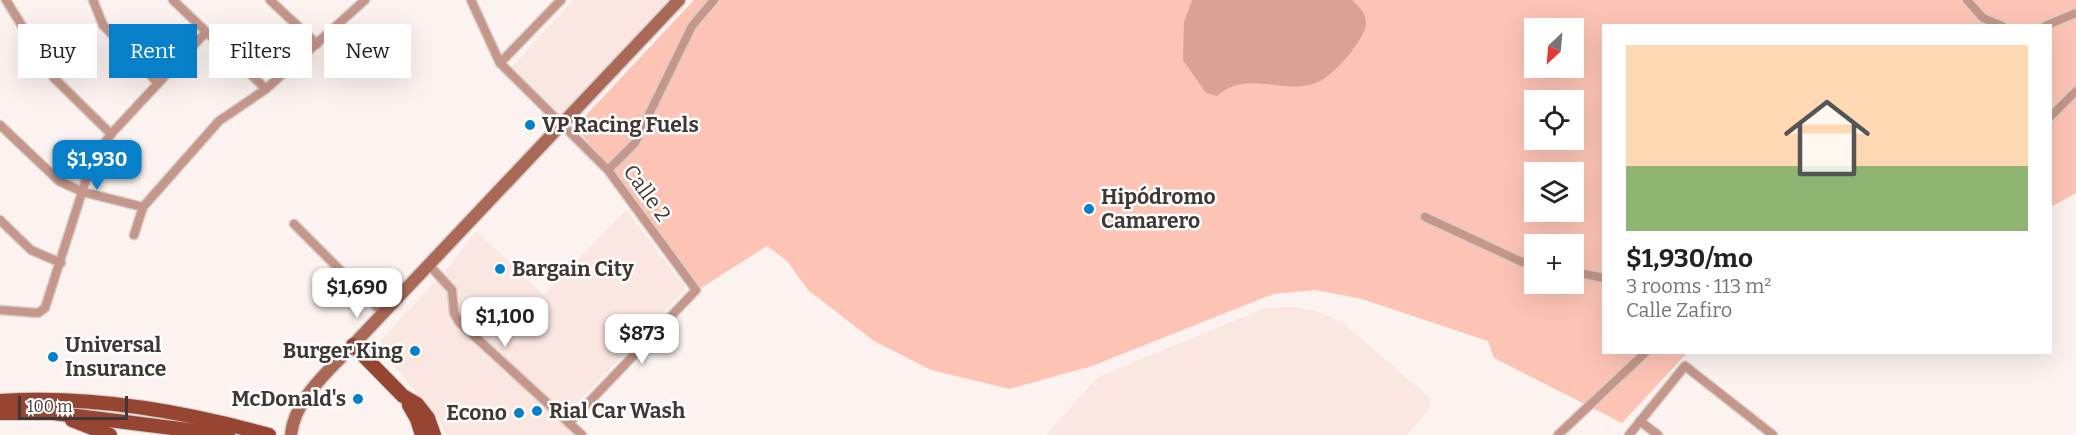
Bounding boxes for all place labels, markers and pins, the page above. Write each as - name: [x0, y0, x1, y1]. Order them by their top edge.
- place label: VP Racing Fuels: [542, 112, 699, 138]
- marker: VP Racing Fuels: [523, 118, 537, 132]
- pin: $1,930: [48, 140, 146, 191]
- place label: Hipódromo Camarero: [1101, 184, 1216, 234]
- marker: Hipódromo Camarero: [1082, 202, 1096, 216]
- place label: Bargain City: [512, 256, 634, 282]
- marker: Bargain City: [493, 262, 507, 276]
- pin: $1,690: [308, 268, 406, 319]
- pin: $1,100: [456, 297, 554, 348]
- pin: $873: [606, 314, 678, 365]
- place label: Universal Insurance: [65, 332, 166, 382]
- place label: Burger King: [283, 338, 403, 364]
- marker: Burger King: [408, 344, 422, 358]
- marker: Universal Insurance: [46, 350, 60, 364]
- place label: McDonald's: [231, 386, 346, 412]
- marker: McDonald's: [351, 392, 365, 406]
- place label: Rial Car Wash: [549, 398, 686, 424]
- place label: Econo: [446, 400, 507, 426]
- marker: Rial Car Wash: [530, 404, 544, 418]
- marker: Econo: [512, 406, 526, 420]

